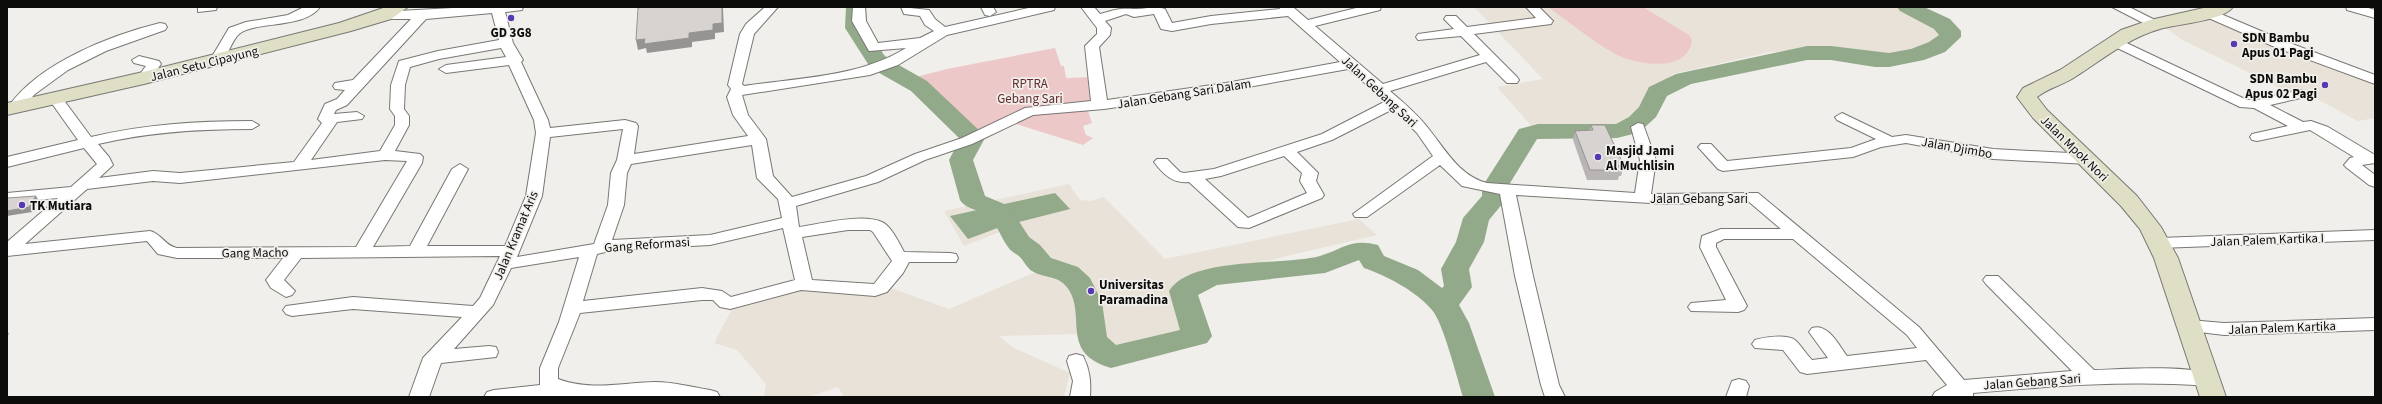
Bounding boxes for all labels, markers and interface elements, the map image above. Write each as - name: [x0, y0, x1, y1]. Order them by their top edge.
- marker: GD 3G8: [506, 13, 516, 23]
- place label: GD 3G8: [490, 24, 532, 42]
- place label: SDN Bambu Apus 01 Pagi: [2241, 29, 2314, 62]
- marker: SDN Bambu Apus 01 Pagi: [2229, 39, 2239, 49]
- street label: Jalan Setu Cipayung: [148, 42, 261, 86]
- street label: Jalan Gebang Sari: [1337, 52, 1421, 132]
- place label: SDN Bambu Apus 02 Pagi: [2244, 70, 2317, 103]
- street label: Jalan Gebang Sari Dalam: [1116, 74, 1253, 113]
- park label: RPTRA Gebang Sari: [997, 75, 1063, 108]
- marker: SDN Bambu Apus 02 Pagi: [2320, 80, 2330, 90]
- street label: Jalan Mpok Nori: [2036, 112, 2112, 186]
- street label: Jalan Djimbo: [1920, 133, 1994, 163]
- place label: Masjid Jami Al Muchlisin: [1605, 142, 1675, 175]
- marker: Masjid Jami Al Muchlisin: [1593, 152, 1603, 162]
- street label: Jalan Kramat Aris: [489, 188, 543, 283]
- street label: Jalan Gebang Sari: [1650, 190, 1748, 208]
- place label: TK Mutiara: [30, 197, 92, 215]
- marker: TK Mutiara: [17, 200, 27, 210]
- street label: Jalan Palem Kartika I: [2210, 229, 2324, 251]
- street label: Gang Reformasi: [604, 233, 690, 257]
- street label: Gang Macho: [221, 243, 289, 263]
- place label: Universitas Paramadina: [1099, 276, 1168, 309]
- marker: Universitas Paramadina: [1086, 286, 1096, 296]
- street label: Jalan Palem Kartika: [2228, 317, 2336, 339]
- street label: Jalan Gebang Sari: [1983, 370, 2082, 394]

